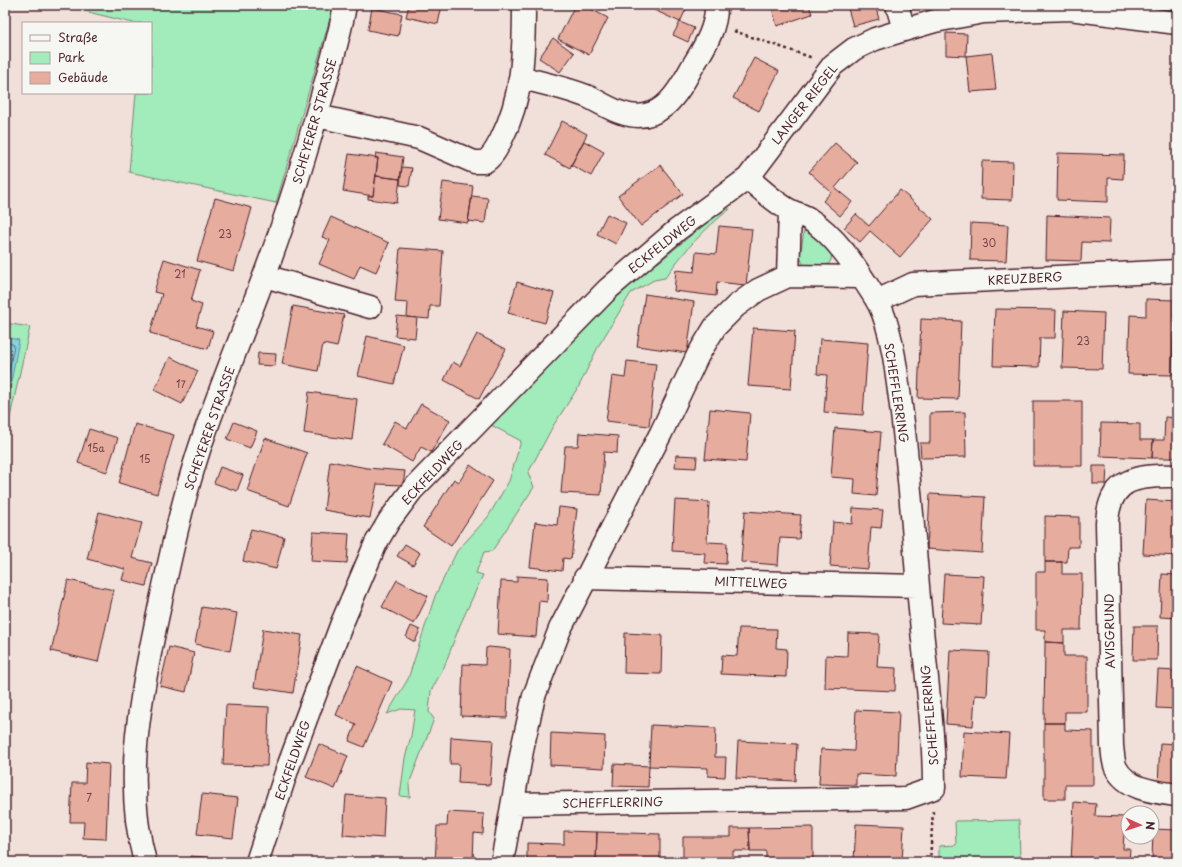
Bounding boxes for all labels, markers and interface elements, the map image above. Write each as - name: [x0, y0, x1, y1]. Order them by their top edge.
- legend: [22, 22, 152, 94]
- text: Straße: [58, 28, 98, 46]
- text: Park: [58, 48, 85, 66]
- street label: SCHEYERER STRASSE: [287, 56, 341, 186]
- street label: LANGER RIEGEL: [767, 60, 841, 148]
- text: Gebäude: [58, 68, 108, 86]
- street label: ECKFELDWEG: [624, 211, 700, 277]
- house number: 23: [218, 226, 232, 241]
- house number: 30: [982, 235, 996, 250]
- house number: 21: [174, 266, 186, 281]
- street label: KREUZBERG: [987, 267, 1063, 289]
- house number: 23: [1076, 333, 1090, 348]
- street label: SCHEFFLERRING: [880, 342, 914, 444]
- street label: SCHEYERER STRASSE: [179, 363, 239, 492]
- house number: 17: [176, 376, 187, 391]
- street label: ECKFELDWEG: [397, 435, 467, 509]
- house number: 15a: [87, 440, 105, 455]
- house number: 15: [140, 451, 150, 466]
- street label: MITTELWEG: [714, 572, 788, 592]
- street label: AVISGRUND: [1099, 593, 1119, 669]
- street label: SCHEFFLERRING: [916, 664, 942, 766]
- street label: ECKFELDWEG: [270, 718, 314, 802]
- house number: 7: [86, 790, 92, 805]
- street label: SCHEFFLERRING: [562, 792, 664, 812]
- north arrow: [1120, 805, 1160, 845]
- text: N: [1142, 821, 1159, 831]

